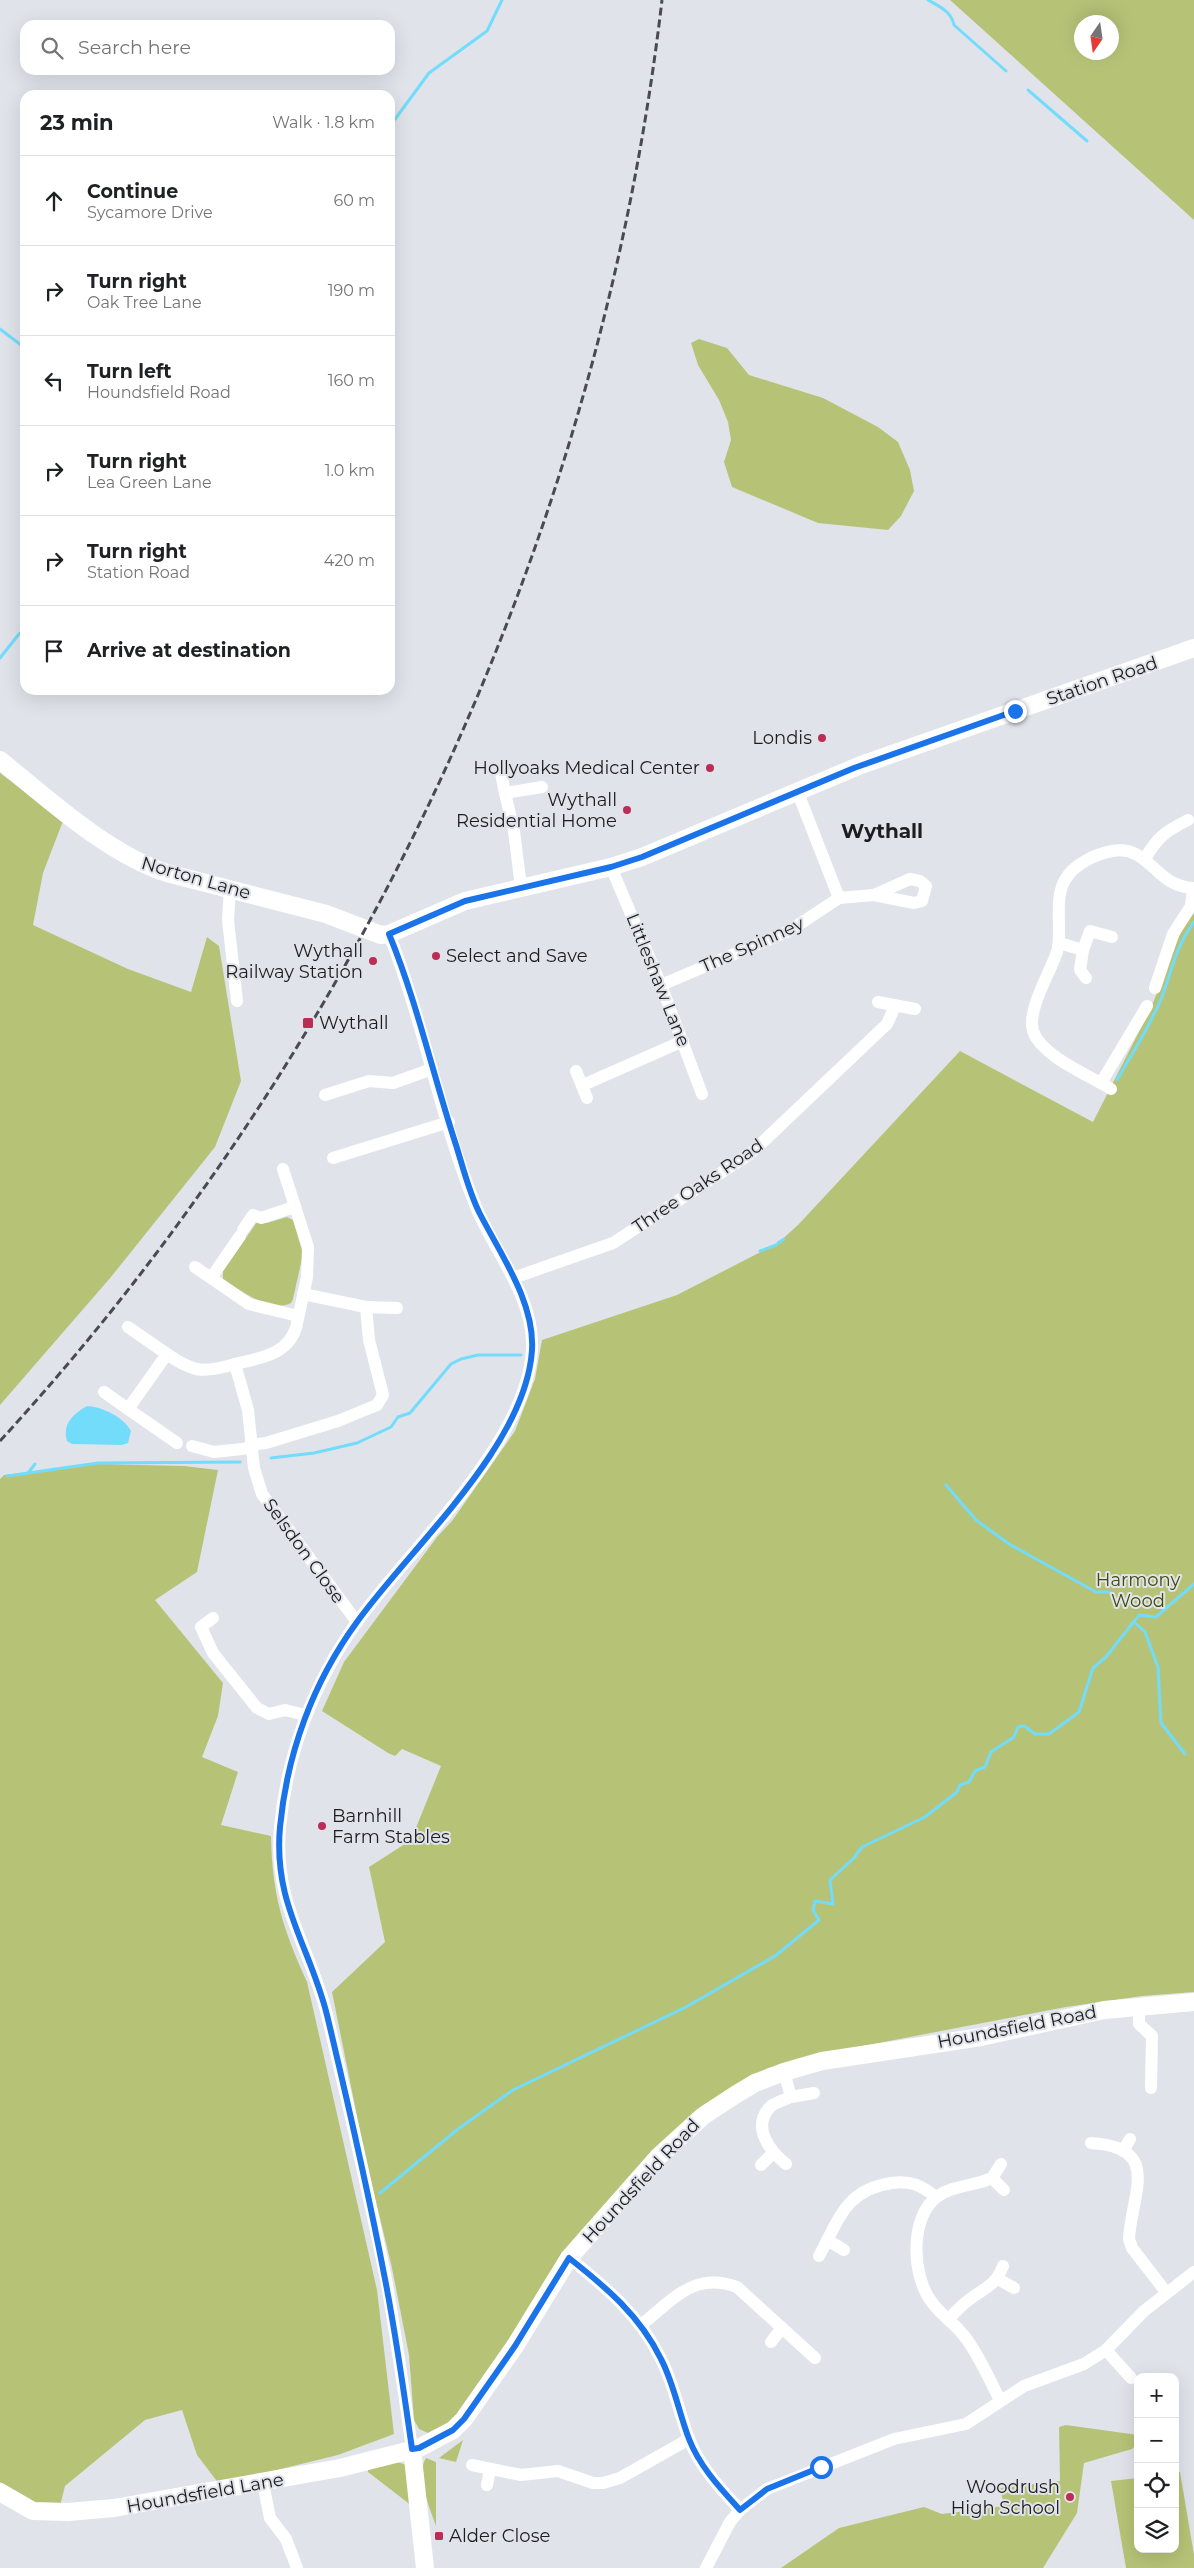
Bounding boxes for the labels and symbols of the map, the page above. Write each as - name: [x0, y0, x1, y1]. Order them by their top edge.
- north arrow: [1074, 15, 1119, 60]
- street label: Station Road: [1044, 652, 1160, 710]
- route end: [1004, 700, 1027, 723]
- place label: Londis: [752, 727, 812, 749]
- marker: Londis: [816, 732, 828, 744]
- place label: Hollyoaks Medical Center: [473, 757, 700, 779]
- marker: Hollyoaks Medical Center: [704, 762, 716, 774]
- place label: Wythall Residential Home: [456, 789, 617, 832]
- marker: Wythall Residential Home: [621, 804, 633, 816]
- district label: Wythall: [841, 819, 923, 843]
- street label: Norton Lane: [139, 852, 253, 904]
- street label: Littleshaw Lane: [621, 910, 695, 1050]
- street label: The Spinney: [697, 912, 807, 978]
- place label: Wythall Railway Station: [225, 940, 363, 983]
- place label: Select and Save: [446, 945, 588, 967]
- marker: Select and Save: [430, 950, 442, 962]
- marker: Wythall Railway Station: [367, 955, 379, 967]
- place label: Wythall: [319, 1012, 389, 1034]
- marker: Wythall: [301, 1016, 315, 1030]
- street label: Three Oaks Road: [629, 1134, 767, 1238]
- street label: Selsdon Close: [259, 1494, 350, 1608]
- park label: Harmony Wood: [1096, 1569, 1180, 1612]
- place label: Barnhill Farm Stables: [332, 1805, 450, 1848]
- marker: Barnhill Farm Stables: [316, 1820, 328, 1832]
- street label: Houndsfield Road: [935, 2001, 1099, 2053]
- street label: Houndsfield Road: [578, 2114, 704, 2248]
- route start: [810, 2456, 833, 2479]
- street label: Houndsfield Lane: [125, 2468, 285, 2518]
- place label: Woodrush High School: [951, 2476, 1060, 2519]
- marker: Woodrush High School: [1064, 2491, 1076, 2503]
- place label: Alder Close: [449, 2525, 550, 2547]
- marker: Alder Close: [433, 2530, 445, 2542]

